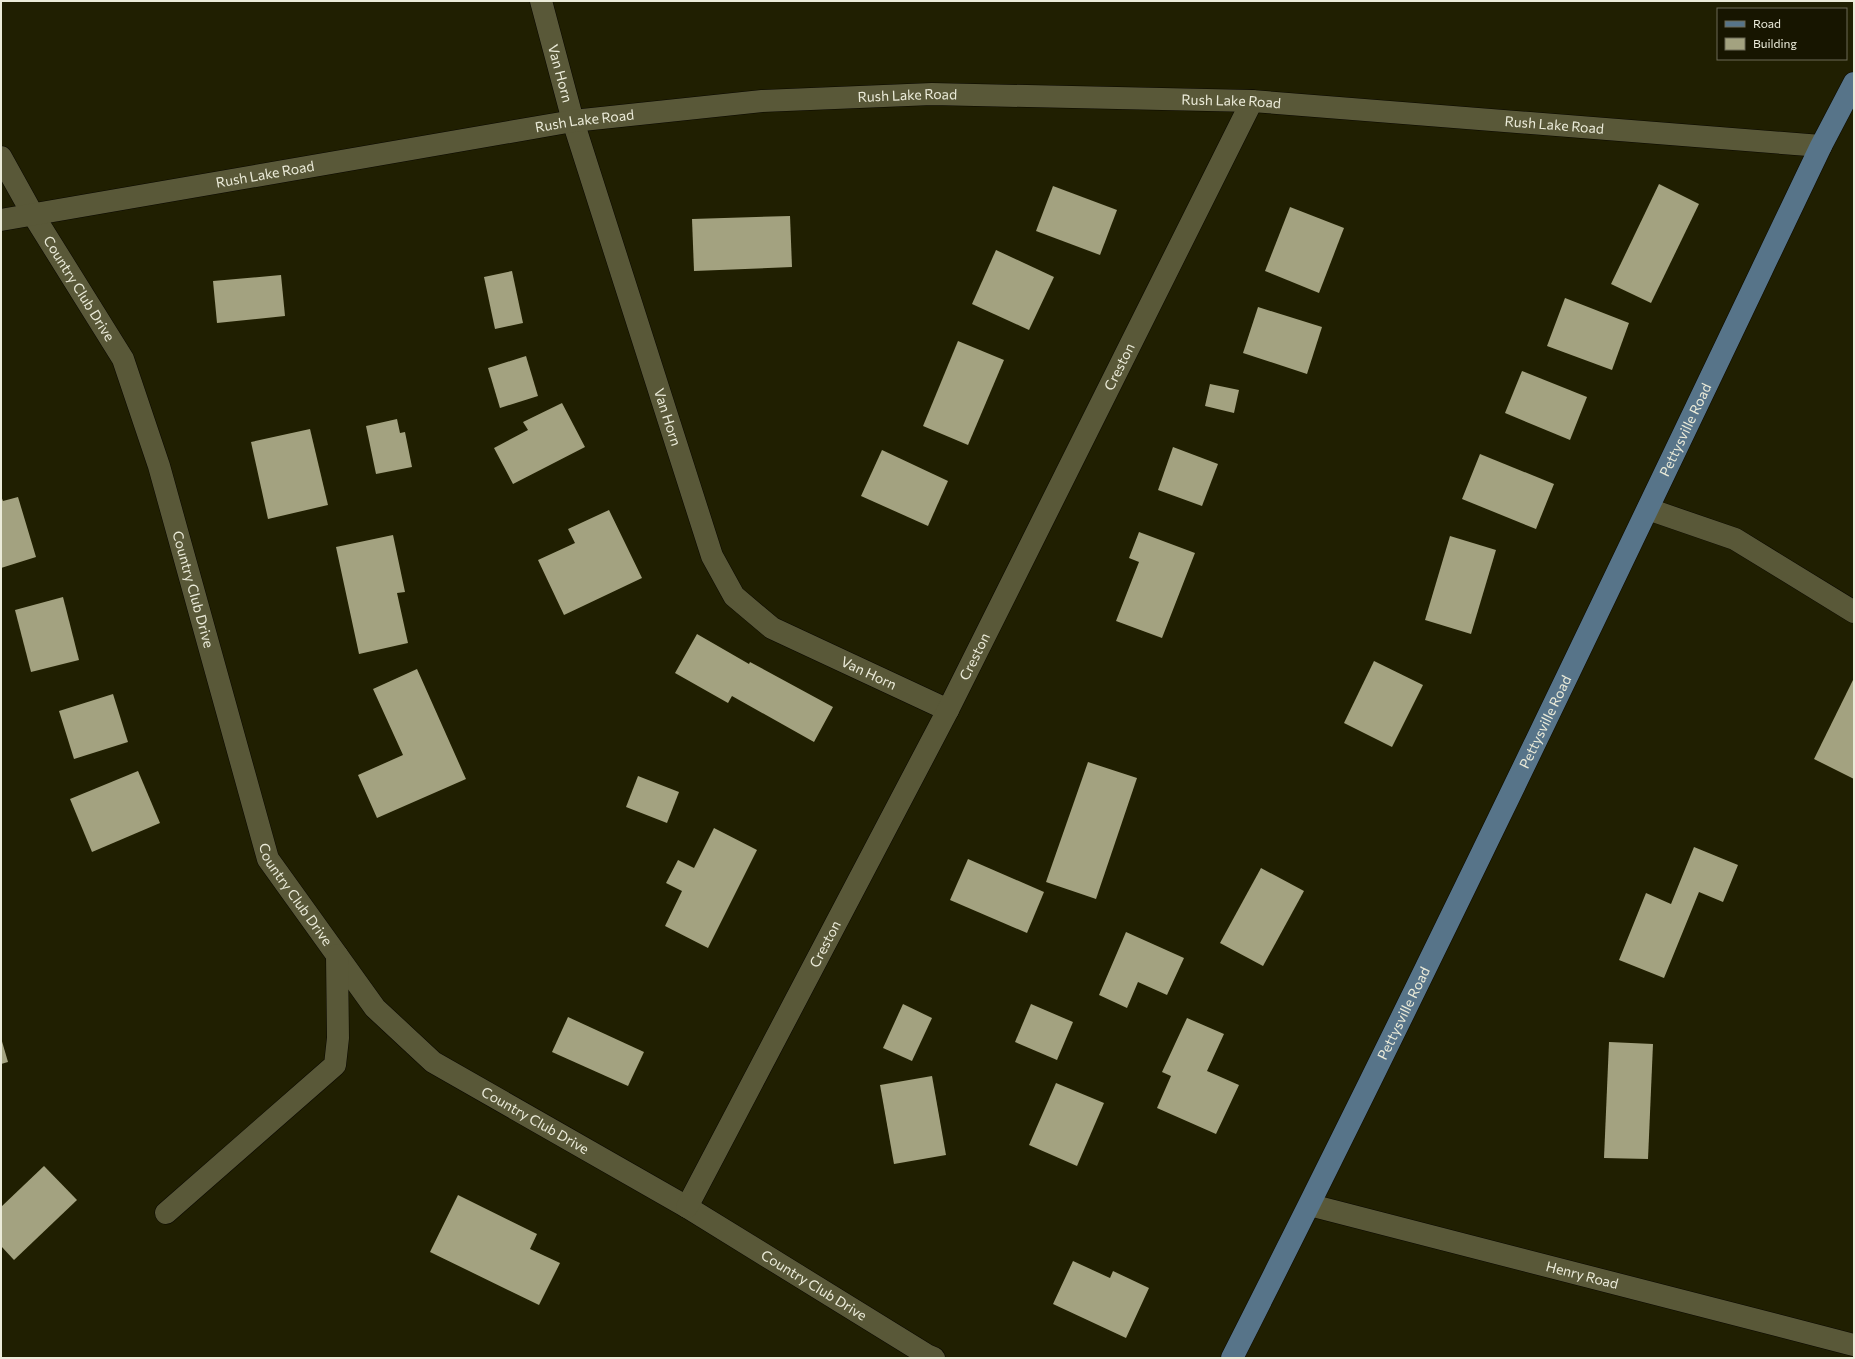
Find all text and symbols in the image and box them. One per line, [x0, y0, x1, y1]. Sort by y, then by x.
legend [1717, 8, 1847, 60]
text: Road [1753, 16, 1781, 30]
text: Building [1753, 36, 1797, 50]
street label: Van Horn [545, 42, 577, 104]
street label: Rush Lake Road [857, 85, 957, 105]
street label: Rush Lake Road [1181, 90, 1282, 111]
street label: Rush Lake Road [534, 106, 635, 135]
street label: Rush Lake Road [1504, 112, 1605, 137]
street label: Rush Lake Road [214, 157, 316, 191]
street label: Country Club Drive [40, 232, 119, 344]
street label: Creston [1100, 340, 1138, 393]
street label: Pettysville Road [1655, 380, 1715, 479]
street label: Van Horn [651, 386, 685, 448]
street label: Country Club Drive [169, 529, 218, 650]
street label: Creston [955, 630, 993, 683]
street label: Van Horn [839, 652, 900, 693]
street label: Pettysville Road [1515, 672, 1574, 771]
street label: Country Club Drive [256, 841, 336, 949]
street label: Creston [805, 917, 844, 970]
street label: Pettysville Road [1373, 964, 1433, 1062]
street label: Country Club Drive [479, 1082, 592, 1157]
street label: Country Club Drive [758, 1246, 870, 1324]
street label: Henry Road [1544, 1257, 1620, 1292]

